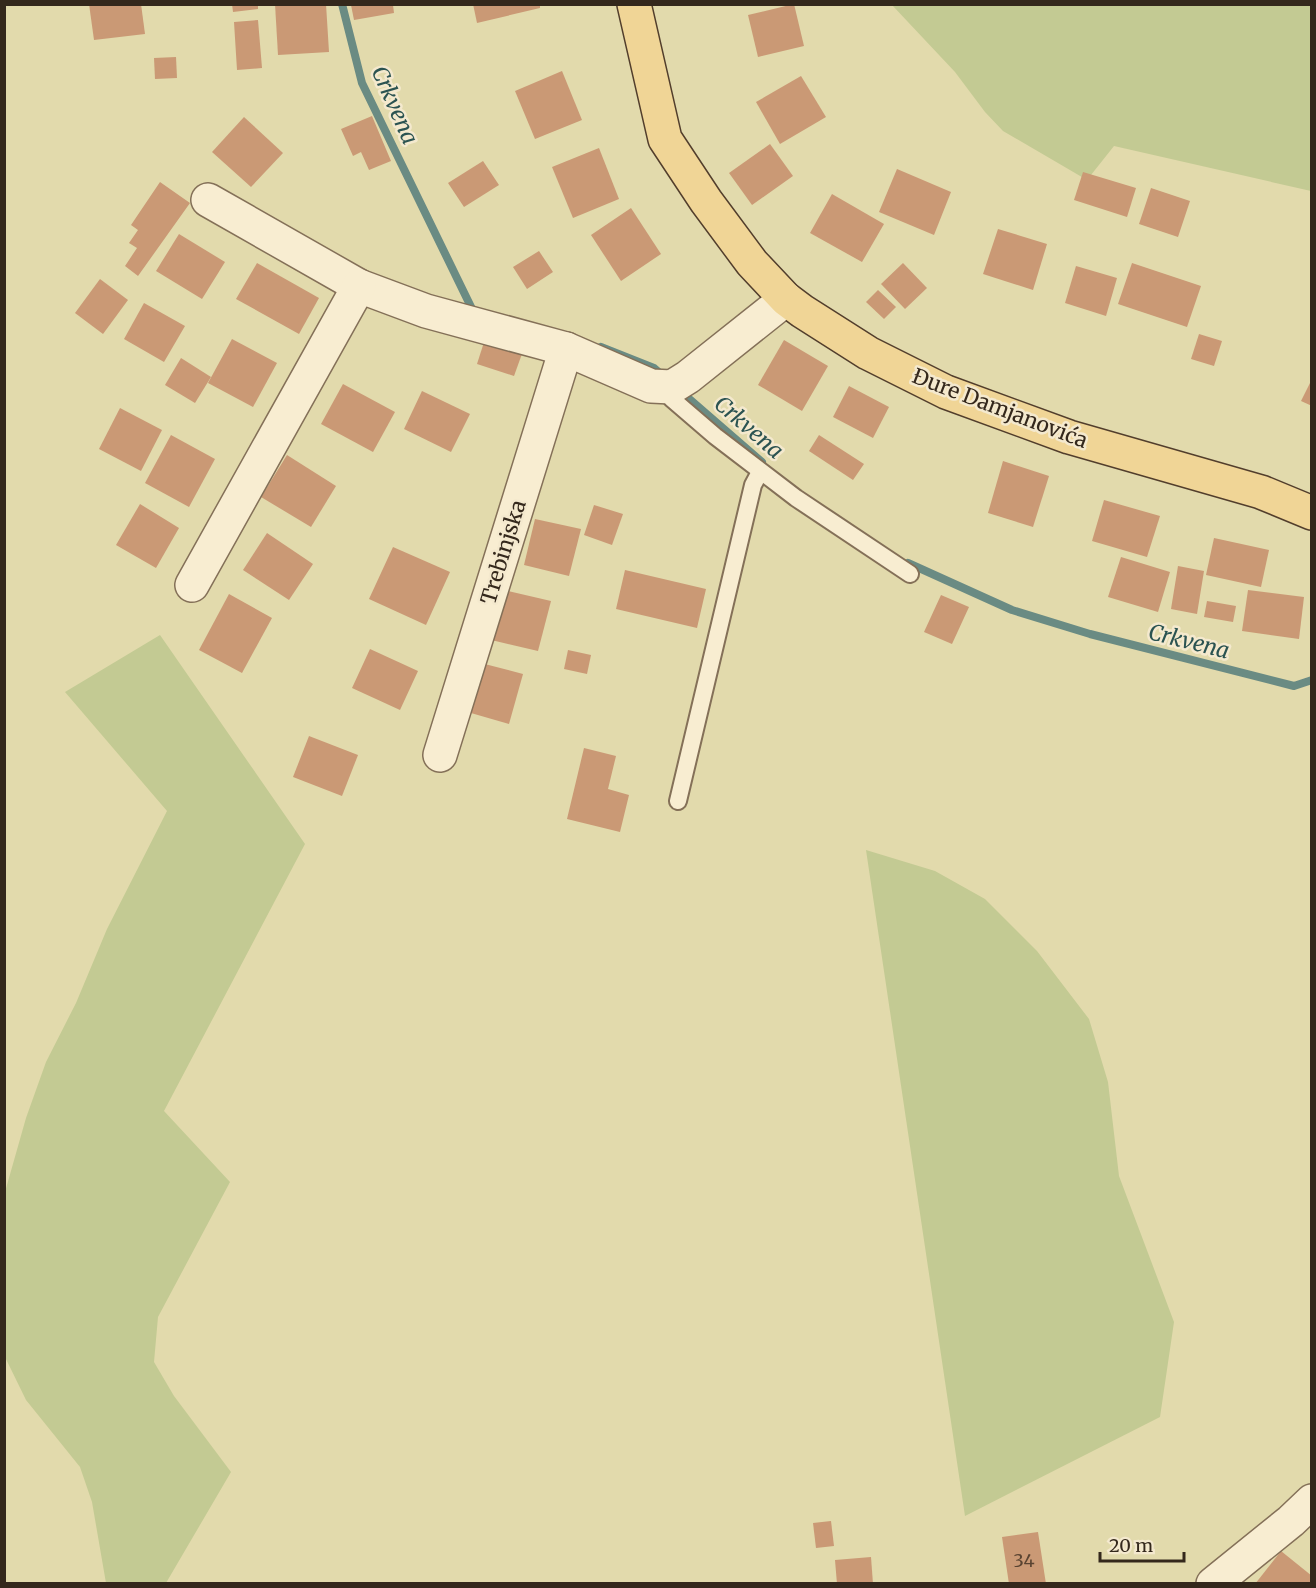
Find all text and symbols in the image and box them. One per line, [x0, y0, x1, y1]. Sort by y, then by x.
water label: Crkvena [365, 62, 425, 148]
street label: Đure Damjanovića [909, 362, 1091, 454]
water label: Crkvena [709, 389, 789, 465]
street label: Trebinjska [474, 496, 532, 608]
water label: Crkvena [1146, 617, 1232, 665]
scale bar [1100, 1525, 1184, 1563]
text: 20 m [1109, 1534, 1153, 1557]
house number: 34 [1013, 1549, 1035, 1572]

